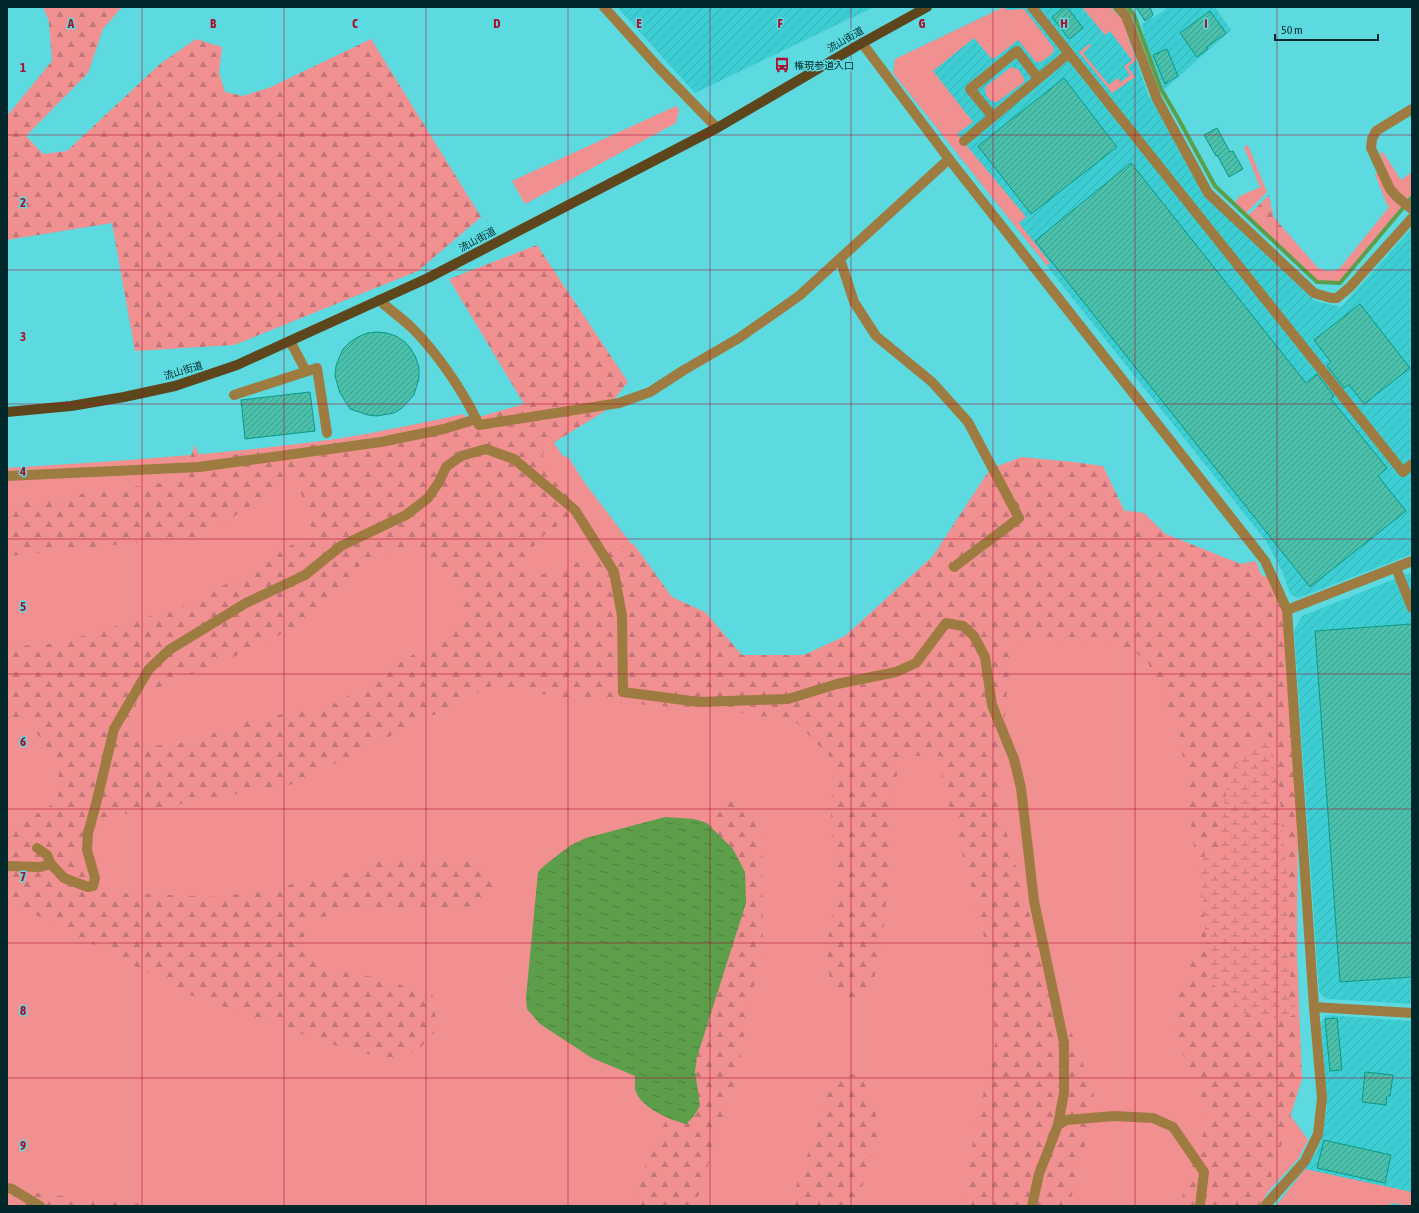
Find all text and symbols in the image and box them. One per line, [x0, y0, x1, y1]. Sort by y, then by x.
text: A [67, 16, 75, 31]
text: B [210, 16, 217, 31]
text: C [352, 16, 358, 31]
text: D [493, 16, 501, 31]
text: E [636, 16, 642, 31]
text: F [777, 16, 783, 31]
text: G [919, 16, 926, 31]
text: H [1060, 16, 1068, 31]
text: I [1204, 16, 1208, 31]
scale bar [1275, 16, 1378, 42]
text: 50 m [1281, 23, 1303, 37]
street label: 流山街道 [825, 25, 865, 54]
bus stop icon: 権現参道入口 [773, 56, 791, 74]
text: 1 [20, 60, 26, 75]
place label: 権現参道入口 [794, 60, 854, 71]
text: 2 [20, 195, 26, 210]
street label: 流山街道 [457, 225, 497, 254]
text: 3 [20, 329, 26, 344]
street label: 流山街道 [162, 359, 204, 382]
text: 4 [19, 464, 26, 479]
text: 5 [20, 599, 26, 614]
text: 6 [20, 734, 26, 749]
text: 7 [20, 869, 26, 884]
text: 8 [20, 1003, 26, 1018]
text: 9 [20, 1138, 26, 1153]

